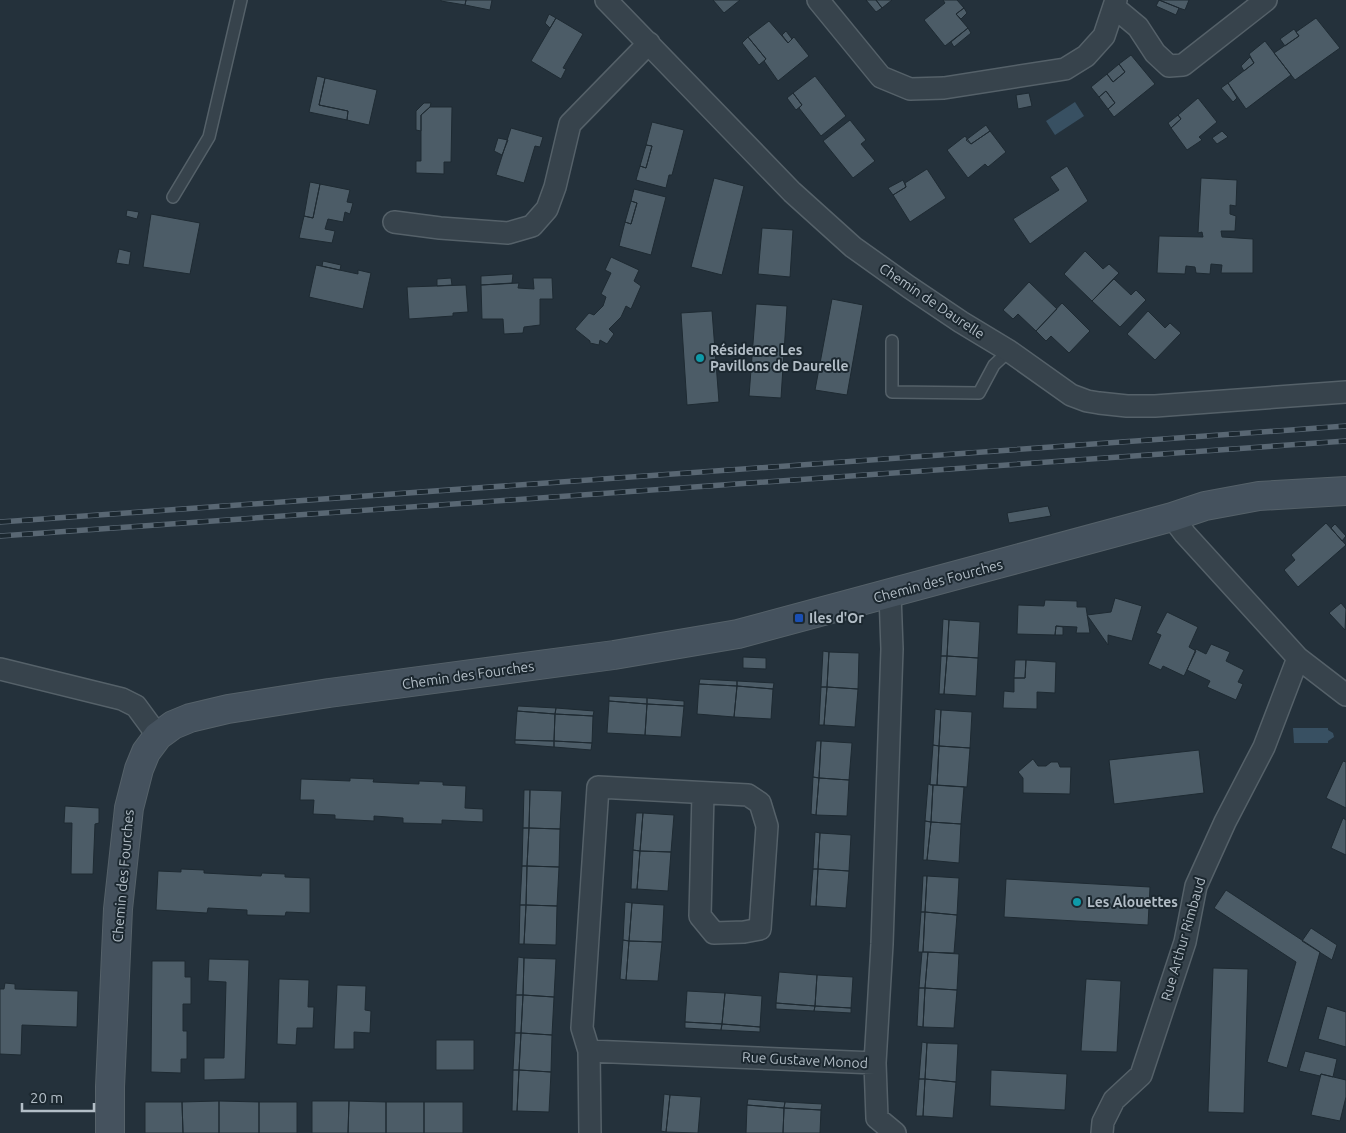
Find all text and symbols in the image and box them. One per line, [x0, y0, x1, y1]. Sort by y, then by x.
street label: Chemin de Daurelle [876, 260, 988, 342]
place label: Résidence Les Pavillons de Daurelle [710, 342, 849, 374]
marker: Résidence Les Pavillons de Daurelle [694, 352, 706, 364]
street label: Chemin des Fourches [872, 556, 1004, 606]
place label: Iles d'Or [809, 610, 864, 626]
marker: Iles d'Or [793, 612, 805, 624]
street label: Chemin des Fourches [401, 658, 535, 692]
street label: Chemin des Fourches [109, 809, 137, 943]
street label: Rue Arthur Rimbaud [1158, 875, 1208, 1003]
place label: Les Alouettes [1087, 894, 1178, 910]
marker: Les Alouettes [1071, 896, 1083, 908]
street label: Rue Gustave Monod [742, 1049, 868, 1071]
scale bar [22, 1080, 95, 1112]
text: 20 m [30, 1089, 63, 1106]

